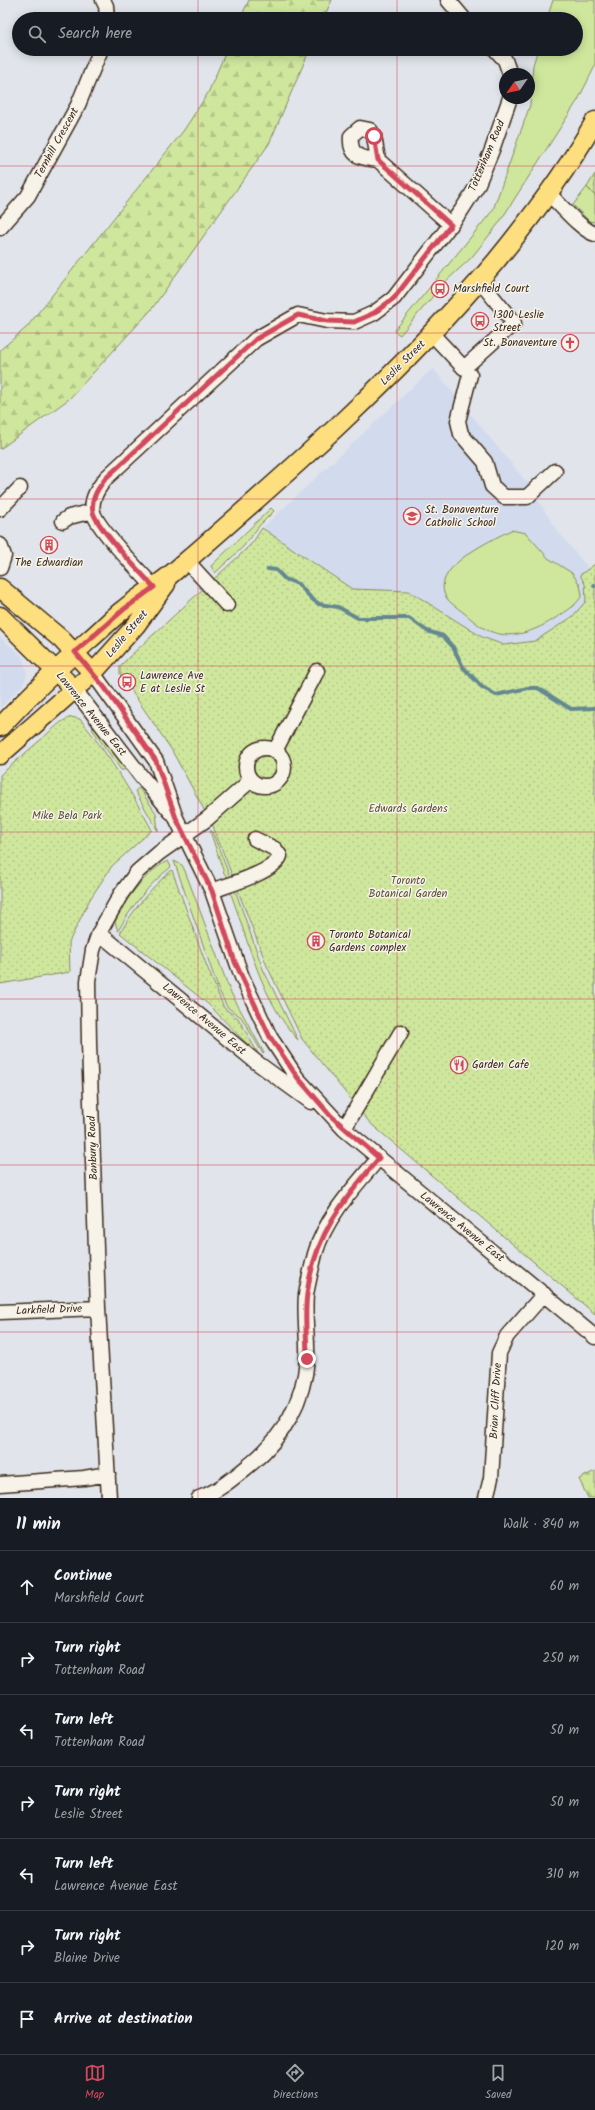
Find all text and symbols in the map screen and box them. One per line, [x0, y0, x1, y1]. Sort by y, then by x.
search box [12, 12, 583, 56]
text: Search here [58, 22, 132, 46]
icon: search [26, 23, 48, 45]
north arrow [499, 68, 535, 104]
street label: Ternhill Crescent [30, 104, 84, 182]
street label: Tottenham Road [464, 117, 510, 195]
route start [365, 127, 383, 145]
bus stop icon: Marshfield Court [430, 279, 450, 299]
place label: Marshfield Court [453, 280, 530, 298]
place label: 1300 Leslie Street [493, 306, 544, 337]
bus stop icon: 1300 Leslie Street [470, 311, 490, 331]
church icon: St. Bonaventure [560, 333, 580, 353]
place label: St. Bonaventure [483, 334, 557, 352]
street label: Leslie Street [376, 336, 430, 390]
place label: St. Bonaventure Catholic School [425, 501, 499, 532]
school or university icon: St. Bonaventure Catholic School [402, 506, 422, 526]
building icon: The Edwardian [39, 535, 59, 555]
place label: The Edwardian [15, 554, 83, 572]
street label: Leslie Street [101, 605, 153, 662]
place label: Lawrence Ave E at Leslie St [140, 667, 206, 698]
street label: Lawrence Avenue East [51, 668, 131, 761]
bus stop icon: Lawrence Ave E at Leslie St [117, 672, 137, 692]
park label: Edwards Gardens [368, 800, 448, 818]
park label: Mike Bela Park [32, 807, 103, 825]
park label: Toronto Botanical Garden [369, 872, 448, 903]
place label: Toronto Botanical Gardens complex [329, 926, 411, 957]
building icon: Toronto Botanical Gardens complex [306, 931, 326, 951]
street label: Lawrence Avenue East [158, 978, 250, 1060]
restaurant icon: Garden Cafe [449, 1055, 469, 1075]
place label: Garden Cafe [472, 1056, 529, 1074]
street label: Banbury Road [83, 1115, 103, 1180]
street label: Lawrence Avenue East [416, 1187, 509, 1267]
street label: Larkfield Drive [16, 1300, 82, 1320]
route end [298, 1350, 316, 1368]
street label: Brian Cliff Drive [485, 1362, 507, 1440]
text: 11 min [16, 1511, 61, 1538]
text: Walk · 840 m [503, 1514, 579, 1535]
text: Continue [54, 1564, 112, 1588]
icon: ahead [16, 1576, 38, 1598]
text: 60 m [550, 1576, 579, 1597]
text: Marshfield Court [54, 1588, 144, 1609]
text: Turn right [54, 1636, 121, 1660]
icon: right [16, 1648, 38, 1670]
text: 250 m [542, 1648, 579, 1669]
text: Tottenham Road [54, 1660, 144, 1681]
text: Turn left [54, 1708, 114, 1732]
icon: left [16, 1720, 38, 1742]
text: 50 m [550, 1720, 579, 1741]
text: Tottenham Road [54, 1732, 144, 1753]
text: Turn right [54, 1780, 121, 1804]
icon: right [16, 1792, 38, 1814]
text: 50 m [550, 1792, 579, 1813]
text: Leslie Street [54, 1804, 123, 1825]
text: Turn left [54, 1852, 114, 1876]
icon: left [16, 1864, 38, 1886]
text: 310 m [545, 1864, 579, 1885]
text: Lawrence Avenue East [54, 1876, 178, 1897]
text: Turn right [54, 1924, 121, 1948]
icon: right [16, 1936, 38, 1958]
text: 120 m [545, 1936, 579, 1957]
text: Blaine Drive [54, 1948, 120, 1969]
text: Arrive at destination [54, 2007, 193, 2031]
icon: arrive [16, 2008, 38, 2030]
tab: Map [84, 2062, 106, 2104]
tab: Directions [273, 2062, 318, 2104]
tab: Saved [485, 2062, 511, 2104]

